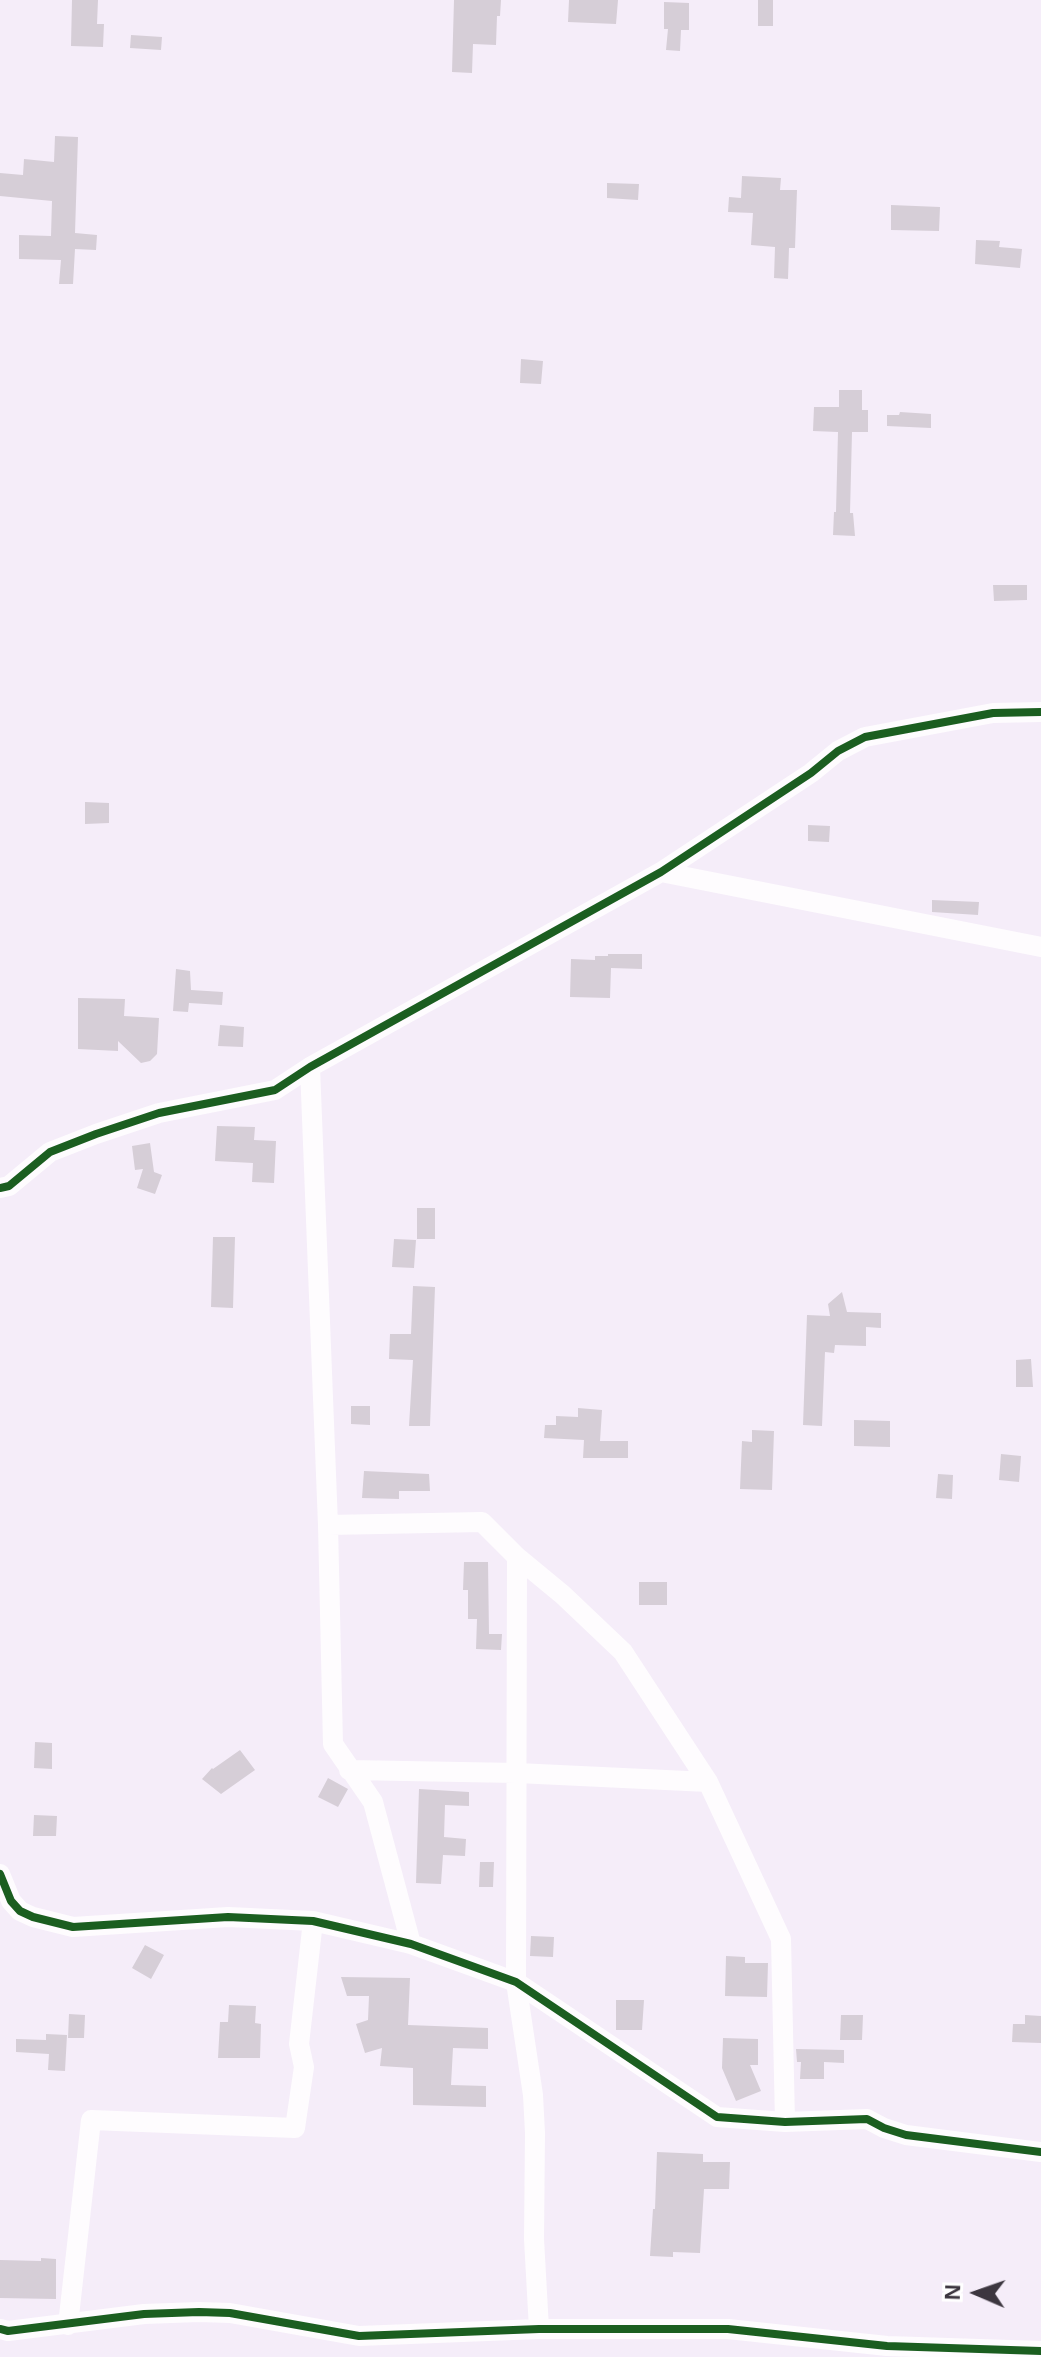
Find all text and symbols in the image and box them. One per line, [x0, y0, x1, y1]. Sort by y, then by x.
north arrow [937, 2253, 1017, 2333]
text: N [940, 2284, 965, 2301]

